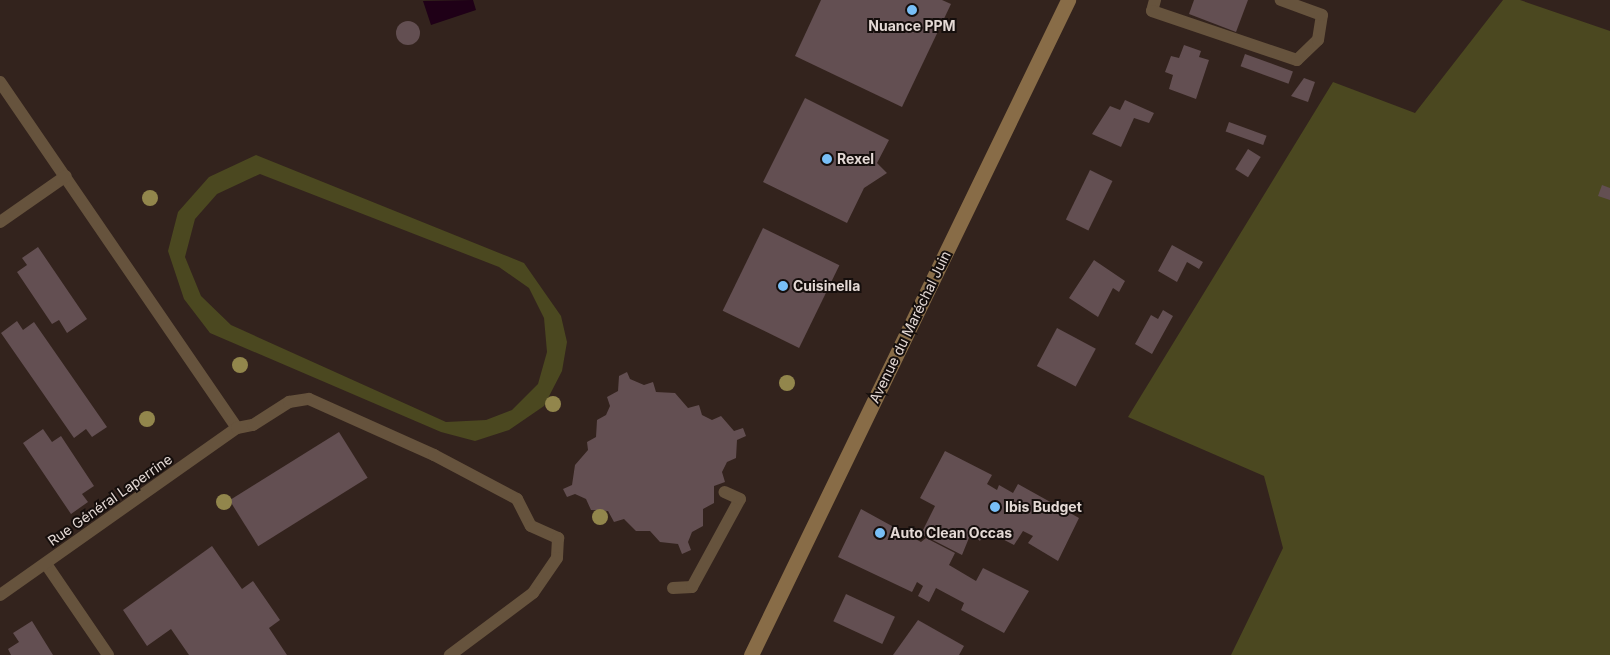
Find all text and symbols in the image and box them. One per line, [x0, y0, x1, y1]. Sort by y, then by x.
marker: Nuance PPM [906, 4, 918, 16]
place label: Nuance PPM [868, 18, 956, 34]
place label: Rexel [837, 151, 874, 167]
marker: Rexel [821, 153, 833, 165]
street label: Avenue du Maréchal Juin [866, 248, 954, 406]
place label: Cuisinella [793, 278, 860, 294]
marker: Cuisinella [777, 280, 789, 292]
street label: Rue Général Laperrine [44, 451, 176, 549]
place label: Ibis Budget [1005, 499, 1082, 515]
marker: Ibis Budget [989, 501, 1001, 513]
place label: Auto Clean Occas [890, 525, 1012, 541]
marker: Auto Clean Occas [874, 527, 886, 539]

